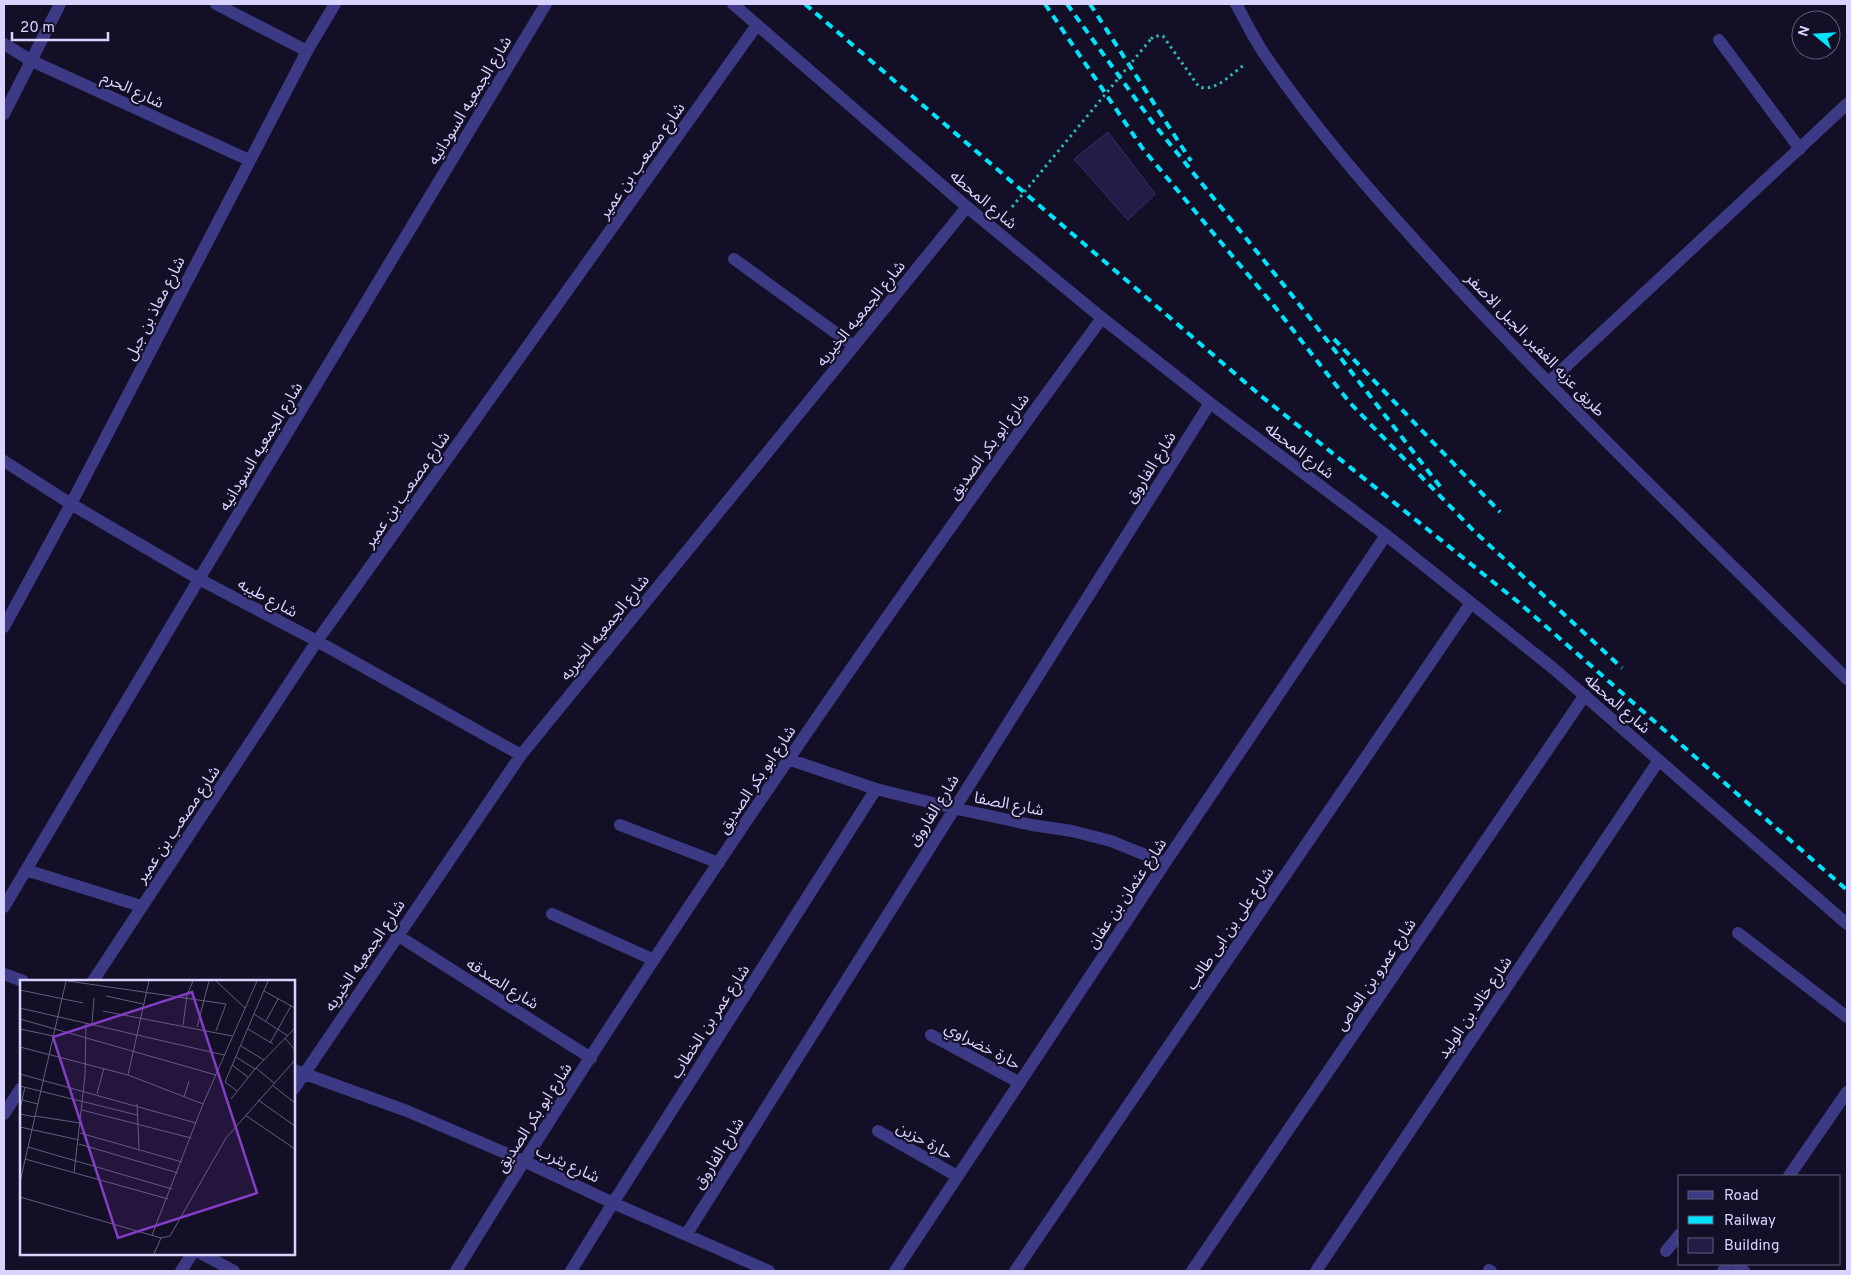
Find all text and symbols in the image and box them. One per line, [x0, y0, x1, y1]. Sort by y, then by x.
scale bar [12, 10, 109, 42]
north arrow [1791, 10, 1841, 60]
text: 20 m [20, 19, 55, 38]
text: N [1795, 24, 1815, 39]
street label: شارع الجمعيه السودانيه [424, 33, 518, 170]
street label: شارع الحرم [97, 68, 167, 115]
street label: شارع مصعب بن عمير [594, 99, 691, 225]
street label: شارع المحطه [944, 167, 1020, 235]
street label: شارع معاذ بن جبل [121, 254, 191, 365]
street label: شارع الجمعيه الخيريه [813, 257, 911, 372]
street label: طريق عزبه الغفير, الجبل الاصفر [1460, 268, 1609, 422]
street label: شارع الجمعيه السودانيه [215, 379, 309, 516]
street label: شارع ابو بكر الصديق [944, 390, 1036, 505]
street label: شارع المحطه [1260, 419, 1337, 485]
street label: شارع مصعب بن عمير [359, 428, 456, 554]
street label: شارع الفاروق [1122, 428, 1182, 508]
street label: شارع الجمعيه الخيريه [557, 571, 655, 686]
street label: شارع طيبه [233, 575, 300, 624]
street label: شارع المحطه [1579, 670, 1654, 740]
street label: شارع ابو بكر الصديق [714, 722, 802, 839]
street label: شارع مصعب بن عمير [131, 763, 226, 889]
street label: شارع الفاروق [905, 771, 965, 851]
street label: شارع الصفا [972, 788, 1045, 823]
street label: شارع عثمان بن عفان [1083, 835, 1173, 954]
street label: شارع على بن ابى طالب [1182, 864, 1280, 995]
street label: شارع الجمعيه الخيريه [321, 896, 411, 1016]
street label: شارع عمرو بن العاص [1332, 915, 1422, 1036]
street label: شارع خالد بن الوليد [1434, 953, 1518, 1064]
street label: شارع الصدقه [462, 955, 542, 1016]
street label: شارع عمر بن الخطاب [666, 961, 756, 1083]
inset map [20, 980, 295, 1255]
street label: حارة خضراوي [940, 1018, 1023, 1076]
street label: شارع ابو بكر الصديق [492, 1060, 578, 1177]
street label: شارع الفاروق [690, 1114, 750, 1194]
street label: حارة حزين [892, 1118, 956, 1165]
street label: شارع يثرب [532, 1141, 602, 1189]
legend [1678, 1175, 1841, 1265]
text: Road [1724, 1187, 1759, 1206]
text: Railway [1724, 1212, 1776, 1231]
text: Building [1724, 1237, 1779, 1256]

